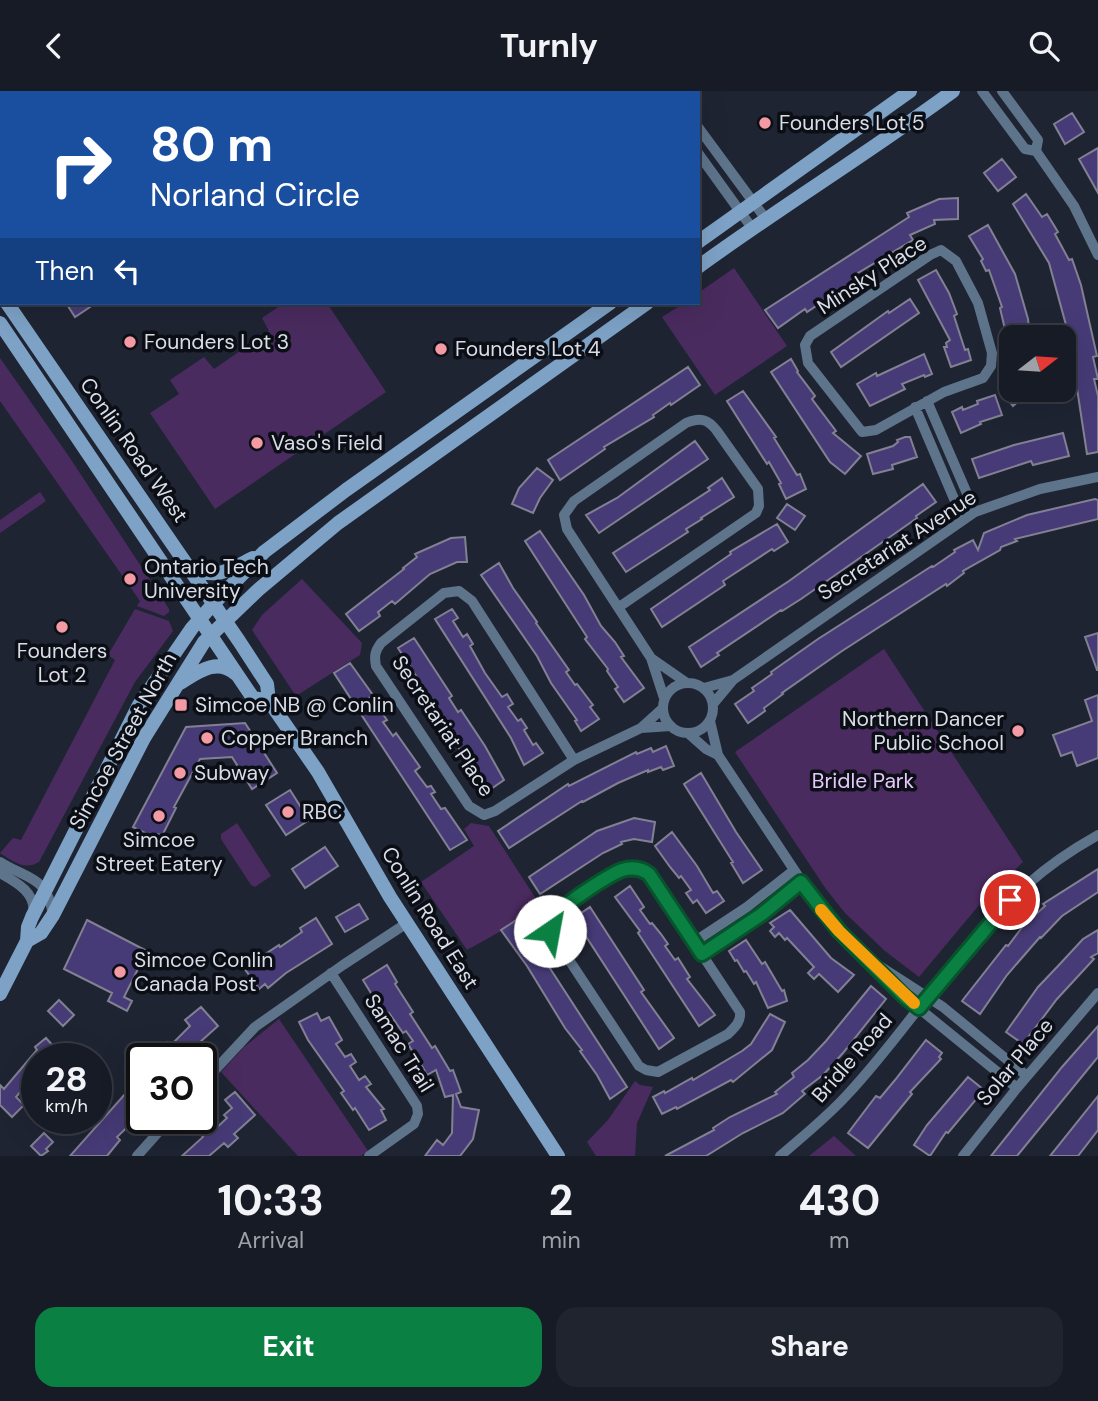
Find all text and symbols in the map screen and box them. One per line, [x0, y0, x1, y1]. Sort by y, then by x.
text: Turnly [500, 25, 598, 67]
icon: back [35, 27, 73, 65]
icon: search [1025, 27, 1063, 65]
place label: Founders Lot 5 [779, 109, 925, 137]
text: 80 m [150, 112, 273, 176]
marker: Founders Lot 5 [757, 115, 773, 131]
icon: right [35, 119, 126, 210]
text: Norland Circle [150, 174, 360, 216]
street label: Minsky Place [812, 229, 932, 321]
icon: left [108, 252, 146, 290]
text: Then [35, 254, 94, 288]
north arrow [999, 325, 1076, 403]
map controls [999, 325, 1076, 402]
place label: Founders Lot 3 [144, 328, 289, 356]
marker: Founders Lot 3 [122, 334, 138, 350]
place label: Founders Lot 4 [455, 335, 601, 363]
marker: Founders Lot 4 [433, 341, 449, 357]
street label: Conlin Road West [74, 372, 194, 528]
place label: Vaso's Field [271, 429, 383, 457]
marker: Vaso's Field [249, 435, 265, 451]
street label: Secretariat Avenue [812, 483, 982, 607]
place label: Ontario Tech University [144, 553, 269, 605]
marker: Ontario Tech University [122, 571, 138, 587]
marker: Founders Lot 2 [54, 619, 70, 635]
place label: Founders Lot 2 [17, 637, 107, 689]
street label: Simcoe Street North [63, 648, 183, 834]
street label: Secretariat Place [385, 650, 501, 802]
place label: Simcoe NB @ Conlin [195, 691, 394, 719]
marker: Simcoe NB @ Conlin [173, 697, 189, 713]
place label: Northern Dancer Public School [842, 705, 1004, 757]
marker: Northern Dancer Public School [1010, 723, 1026, 739]
place label: Copper Branch [221, 724, 368, 752]
marker: Copper Branch [199, 730, 215, 746]
place label: Subway [194, 759, 270, 787]
marker: Subway [172, 765, 188, 781]
park label: Bridle Park [812, 767, 915, 795]
place label: RBC [302, 798, 342, 826]
marker: RBC [280, 804, 296, 820]
marker: Simcoe Street Eatery [151, 808, 167, 824]
place label: Simcoe Street Eatery [95, 826, 223, 878]
street label: Conlin Road East [375, 841, 485, 995]
pin [980, 870, 1040, 930]
icon: arrive [991, 881, 1029, 919]
position arrow [513, 894, 587, 968]
place label: Simcoe Conlin Canada Post [134, 946, 273, 998]
marker: Simcoe Conlin Canada Post [112, 964, 128, 980]
street label: Samac Trail [358, 989, 440, 1097]
street label: Bridle Road [805, 1007, 899, 1109]
street label: Solar Place [970, 1012, 1060, 1112]
speed limit sign: 30 [126, 1043, 217, 1134]
text: 28 [45, 1056, 88, 1102]
text: km/h [45, 1094, 88, 1118]
text: 10:33 [218, 1173, 324, 1228]
text: 2 [549, 1173, 573, 1228]
text: 430 [798, 1173, 880, 1228]
text: Arrival [237, 1225, 304, 1255]
text: min [541, 1225, 581, 1255]
text: m [829, 1225, 850, 1255]
button: Exit [35, 1307, 542, 1387]
button: Share [556, 1307, 1063, 1387]

